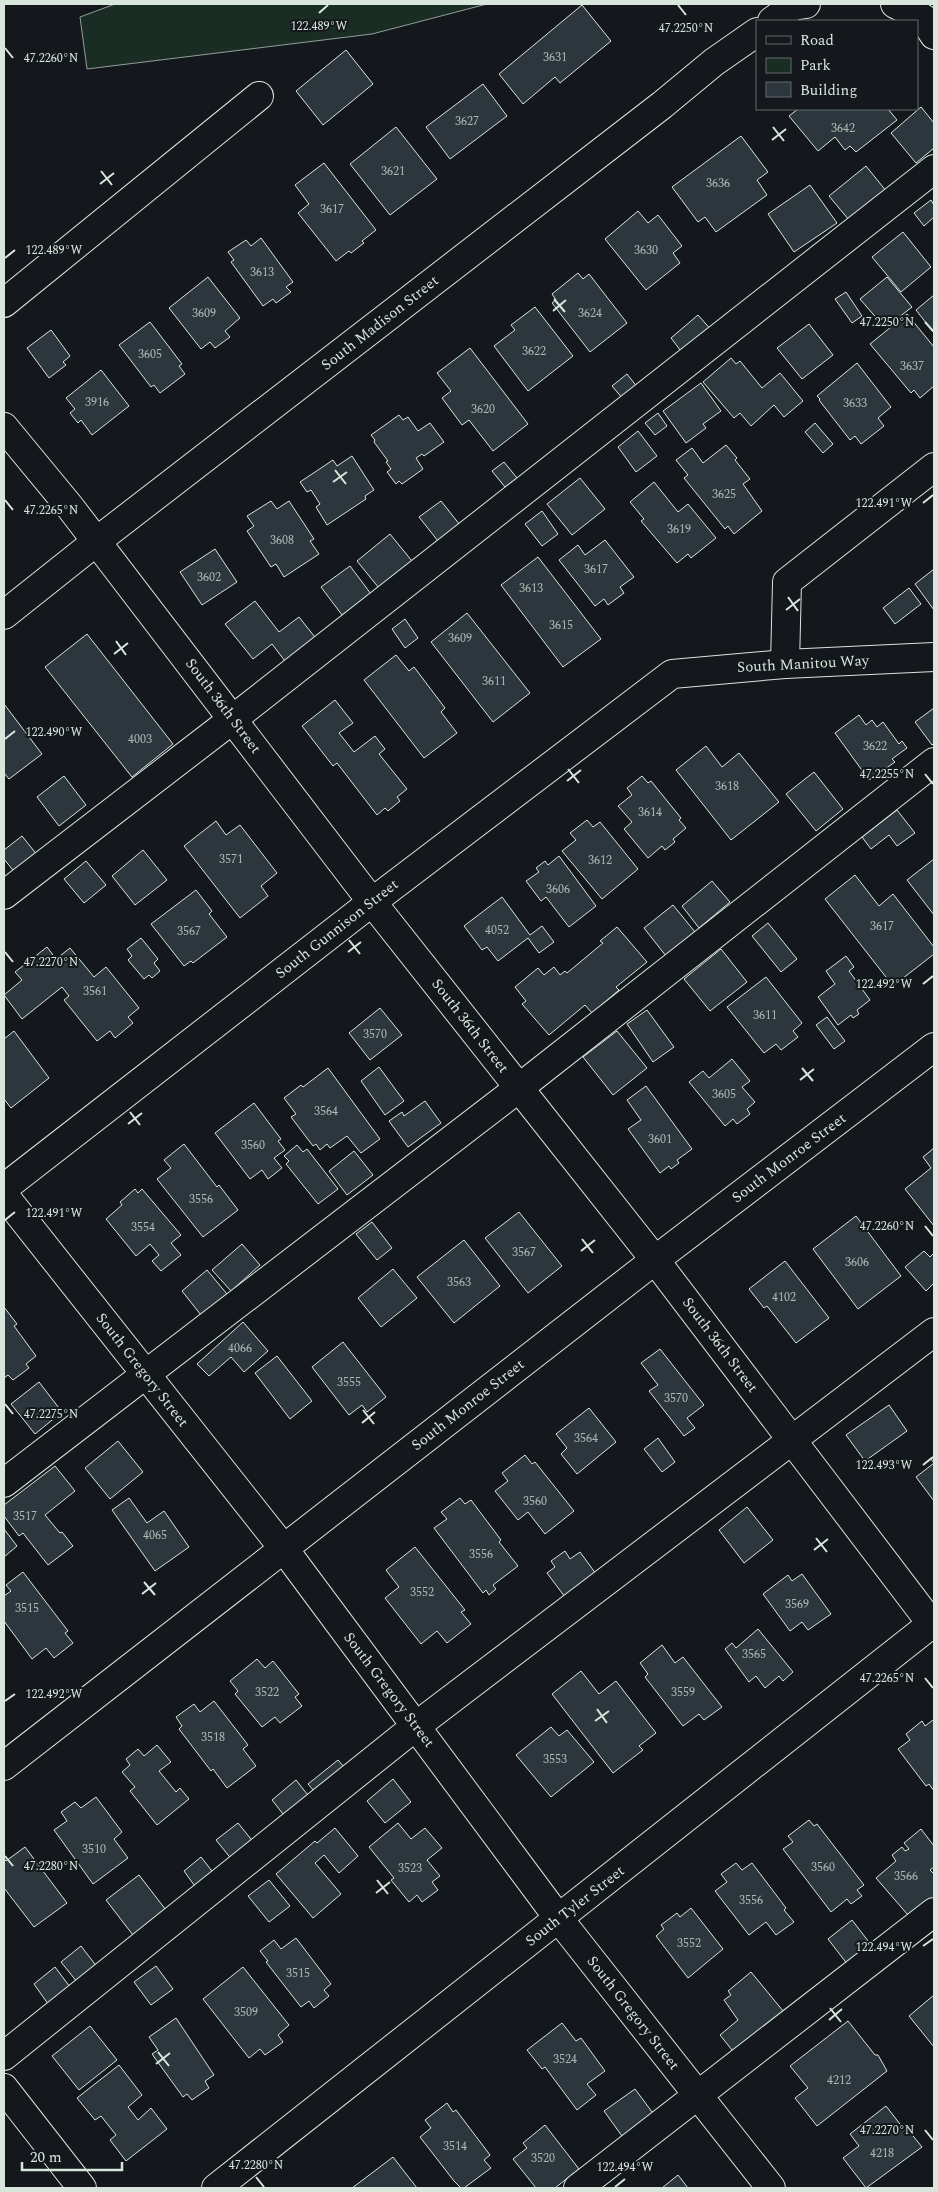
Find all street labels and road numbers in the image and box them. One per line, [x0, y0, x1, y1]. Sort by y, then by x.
street label: South Madison Street [316, 270, 444, 376]
street label: South Manitou Way [736, 649, 870, 679]
street label: South 36th Street [179, 653, 267, 759]
street label: South Gunnison Street [270, 873, 404, 985]
street label: South 36th Street [426, 974, 514, 1078]
street label: South Monroe Street [727, 1107, 851, 1209]
street label: South 36th Street [676, 1292, 764, 1398]
street label: South Gregory Street [90, 1308, 194, 1432]
street label: South Monroe Street [406, 1353, 530, 1457]
street label: South Gregory Street [338, 1627, 440, 1753]
street label: South Tyler Street [520, 1860, 630, 1952]
street label: South Gregory Street [581, 1951, 685, 2075]

